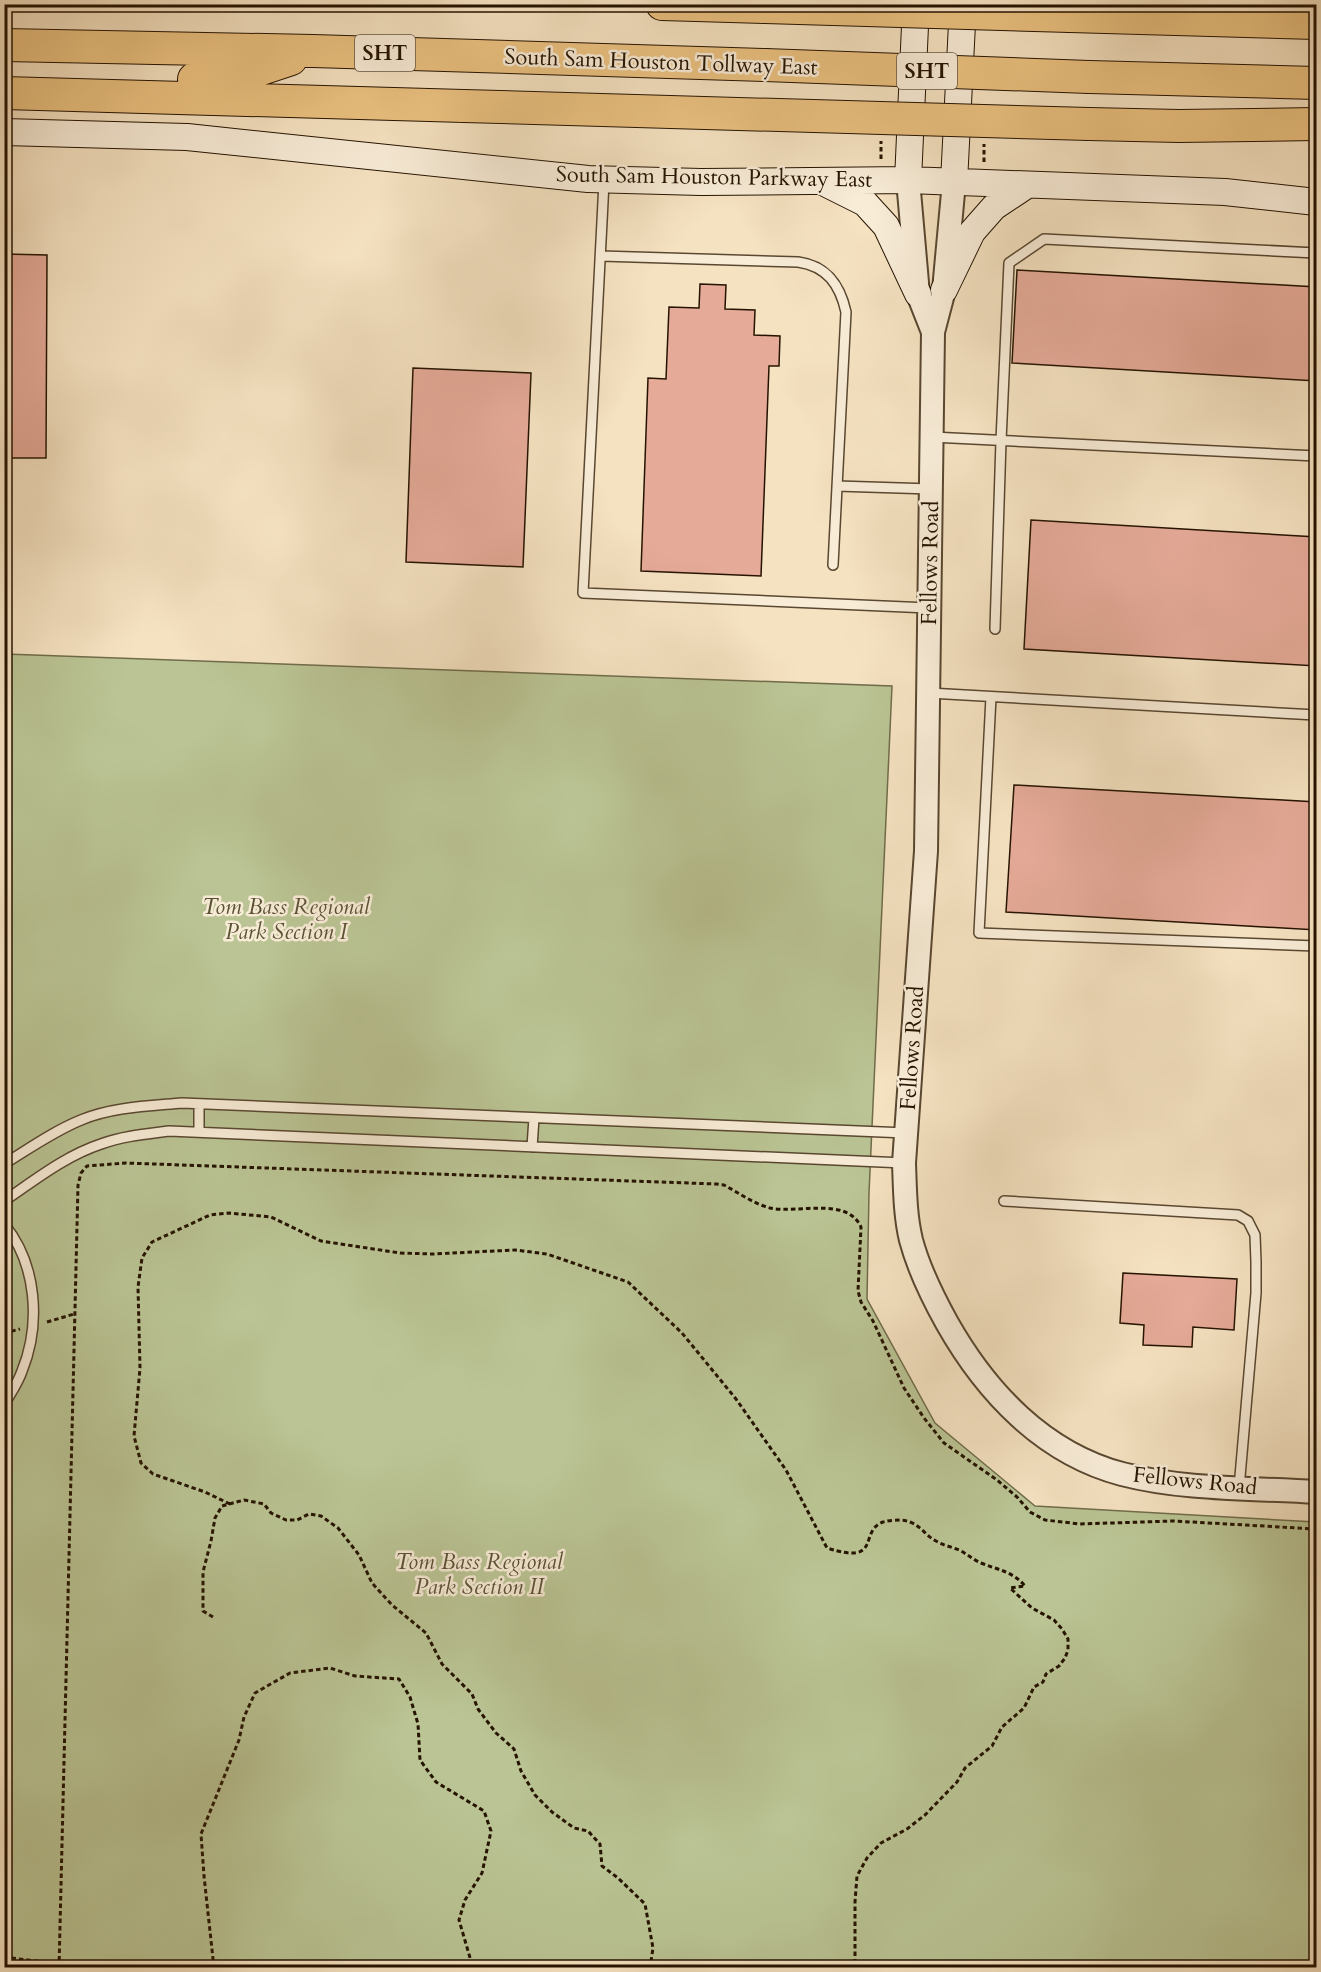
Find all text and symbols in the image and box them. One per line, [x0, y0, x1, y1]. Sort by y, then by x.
road number: SHT [355, 35, 415, 71]
street label: South Sam Houston Tollway East [504, 42, 818, 82]
road number: SHT [897, 53, 957, 89]
street label: South Sam Houston Parkway East [556, 159, 872, 195]
street label: Fellows Road [914, 500, 946, 626]
park label: Tom Bass Regional Park Section I [202, 892, 371, 947]
street label: Fellows Road [893, 984, 931, 1111]
street label: Fellows Road [1131, 1460, 1259, 1502]
park label: Tom Bass Regional Park Section II [395, 1547, 564, 1602]

